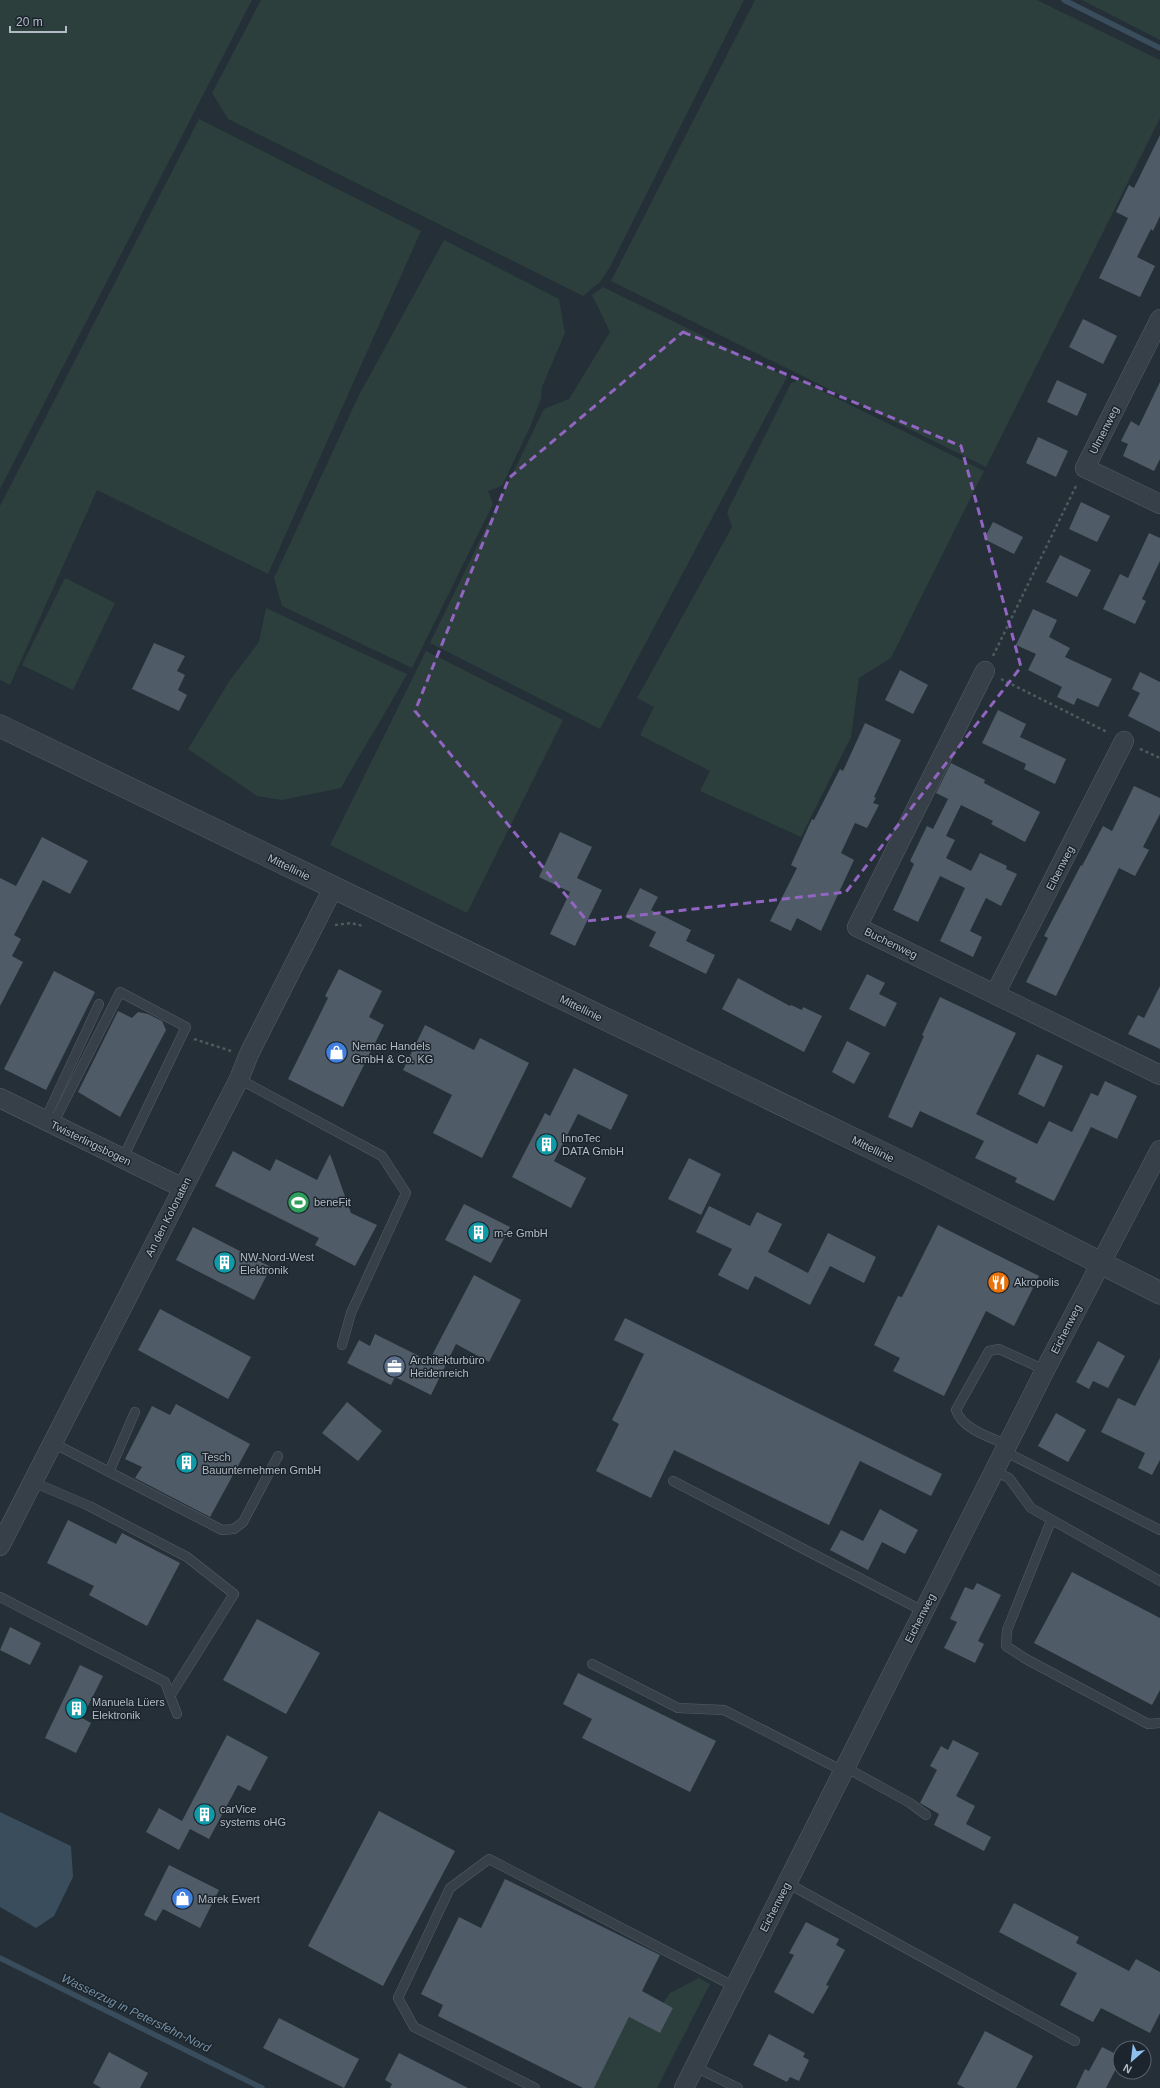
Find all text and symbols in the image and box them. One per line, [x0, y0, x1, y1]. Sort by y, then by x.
scale bar [10, 8, 66, 34]
text: 20 m [16, 15, 43, 29]
street label: Ulmenweg [1087, 404, 1121, 456]
street label: Eibenweg [1044, 844, 1076, 892]
street label: Mittellinie [266, 852, 312, 882]
street label: Buchenweg [863, 925, 919, 961]
street label: Mittellinie [558, 993, 604, 1023]
shop icon: Nemac Handels GmbH & Co. KG [323, 1039, 349, 1065]
place label: Nemac Handels GmbH & Co. KG [352, 1040, 433, 1065]
street label: Twisterlingsbogen [49, 1118, 133, 1168]
building icon: InnoTec DATA GmbH [533, 1131, 559, 1157]
place label: InnoTec DATA GmbH [562, 1132, 624, 1157]
street label: Mittellinie [850, 1134, 896, 1164]
street label: An den Kolonaten [143, 1175, 193, 1259]
sports icon: beneFit [285, 1189, 311, 1215]
place label: beneFit [314, 1196, 351, 1208]
building icon: m-e GmbH [465, 1220, 491, 1246]
place label: m-e GmbH [494, 1227, 548, 1239]
building icon: NW-Nord-West Elektronik [211, 1250, 237, 1276]
place label: NW-Nord-West Elektronik [240, 1251, 314, 1276]
restaurant icon: Akropolis [985, 1269, 1011, 1295]
place label: Akropolis [1014, 1276, 1060, 1288]
street label: Eichenweg [1048, 1302, 1084, 1356]
office icon: Architekturbüro Heidenreich [382, 1353, 408, 1379]
place label: Architekturbüro Heidenreich [410, 1354, 485, 1379]
building icon: Tesch Bauunternehmen GmbH [174, 1450, 200, 1476]
place label: Tesch Bauunternehmen GmbH [202, 1451, 321, 1476]
street label: Eichenweg [902, 1591, 938, 1645]
building icon: Manuela Lüers Elektronik [64, 1695, 90, 1721]
place label: Manuela Lüers Elektronik [92, 1696, 165, 1721]
building icon: carVice systems oHG [191, 1802, 217, 1828]
place label: carVice systems oHG [220, 1803, 286, 1828]
street label: Eichenweg [757, 1880, 793, 1934]
shop icon: Marek Ewert [170, 1886, 196, 1912]
place label: Marek Ewert [198, 1893, 260, 1905]
water label: Wasserzug in Petersfehn-Nord [59, 1971, 213, 2055]
north arrow [1112, 2040, 1152, 2080]
text: N [1121, 2062, 1134, 2076]

